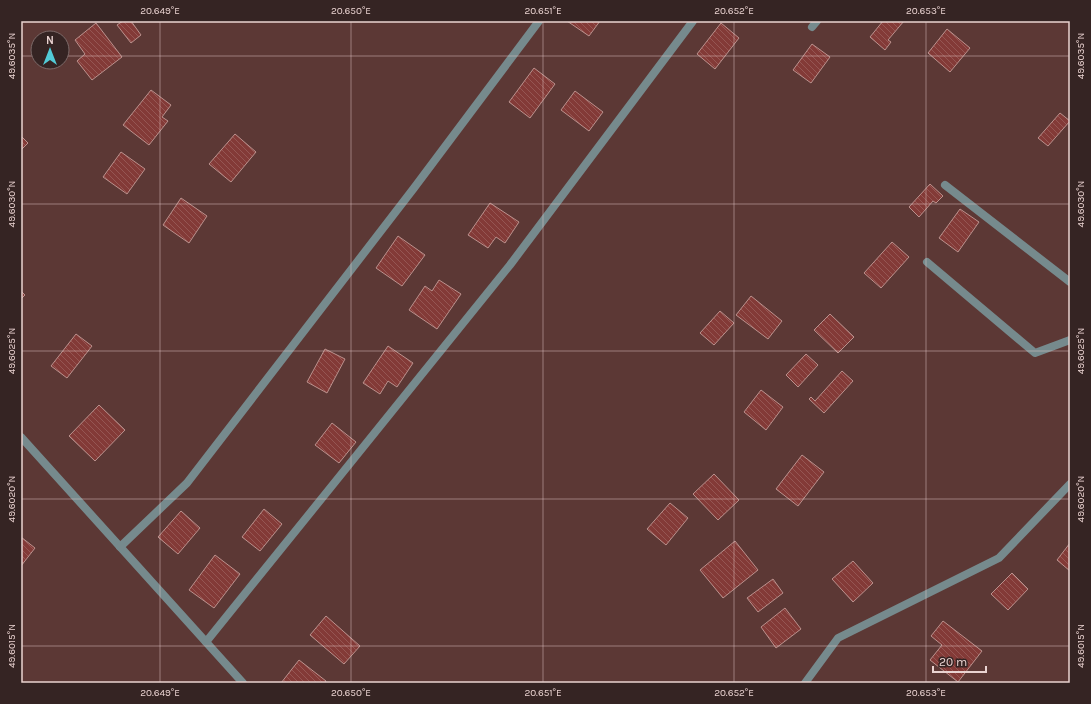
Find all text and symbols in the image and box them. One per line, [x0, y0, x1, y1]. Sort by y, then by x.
text: 20.649°E [140, 5, 180, 17]
text: 20.650°E [331, 5, 371, 17]
text: 20.651°E [524, 5, 562, 17]
text: 20.652°E [714, 5, 754, 17]
text: 20.653°E [906, 5, 946, 17]
north arrow [30, 30, 70, 70]
text: 49.6035°N [6, 33, 18, 79]
text: 49.6035°N [1075, 33, 1087, 79]
text: N [46, 34, 54, 47]
text: 49.6030°N [6, 181, 18, 227]
text: 49.6030°N [1075, 181, 1087, 227]
text: 49.6025°N [6, 328, 18, 374]
text: 49.6025°N [1075, 328, 1087, 374]
text: 49.6020°N [6, 476, 18, 522]
text: 49.6020°N [1075, 476, 1087, 522]
text: 49.6015°N [6, 624, 18, 668]
text: 49.6015°N [1075, 624, 1087, 668]
scale bar [933, 648, 986, 674]
text: 20 m [939, 655, 967, 669]
text: 20.649°E [140, 687, 180, 699]
text: 20.650°E [331, 687, 371, 699]
text: 20.651°E [524, 687, 562, 699]
text: 20.652°E [714, 687, 754, 699]
text: 20.653°E [906, 687, 946, 699]

